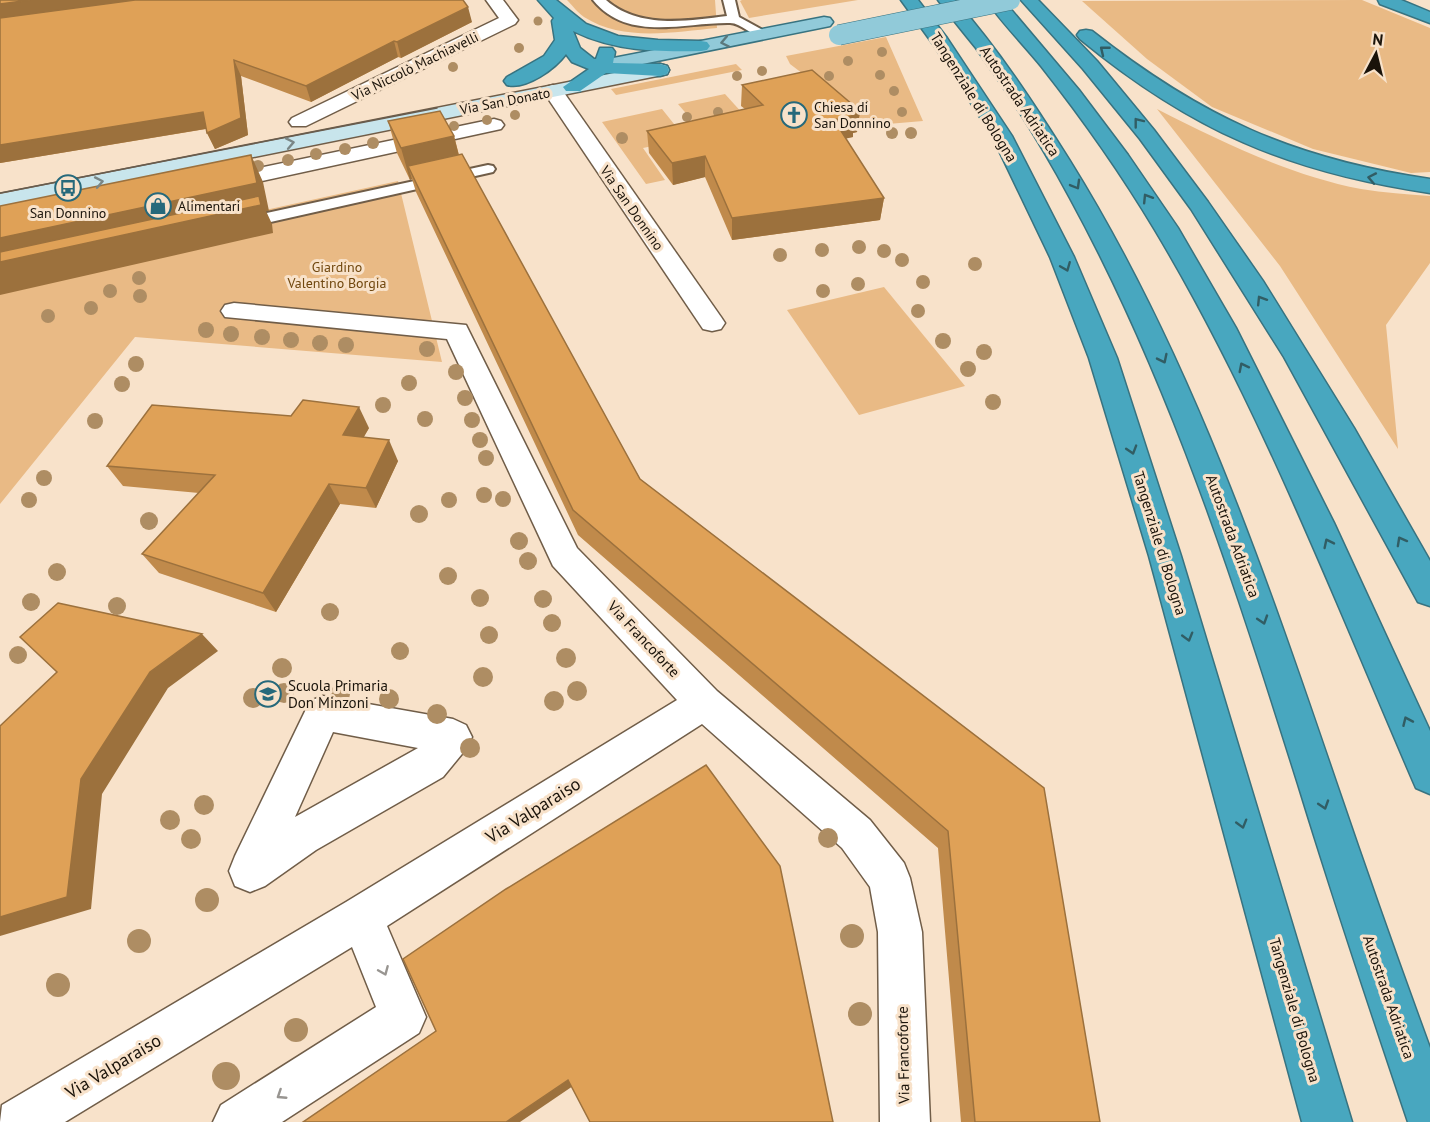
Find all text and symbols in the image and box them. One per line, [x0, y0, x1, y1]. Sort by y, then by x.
north arrow [1346, 24, 1406, 84]
street label: Via Niccolò Machiavelli [348, 28, 481, 105]
street label: Tangenziale di Bologna [926, 29, 1022, 165]
text: N [1371, 29, 1384, 50]
one-way arrow [720, 35, 730, 48]
street label: Autostrada Adriatica [976, 42, 1064, 160]
one-way arrow [1100, 46, 1111, 57]
street label: Via San Donato [457, 83, 552, 119]
place label: Chiesa di San Donnino [814, 98, 891, 132]
church icon: Chiesa di San Donnino [779, 100, 809, 130]
one-way arrow [1134, 118, 1145, 129]
one-way arrow [284, 137, 294, 150]
street label: Via San Donnino [596, 161, 668, 254]
one-way arrow [1367, 172, 1377, 185]
bus stop icon: San Donnino [53, 173, 83, 203]
one-way arrow [93, 176, 103, 189]
one-way arrow [1069, 179, 1080, 189]
shop icon: Alimentari [143, 191, 173, 221]
one-way arrow [1142, 194, 1154, 204]
place label: Alimentari [178, 197, 240, 215]
place label: San Donnino [30, 204, 106, 222]
park label: Giardino Valentino Borgia [286, 258, 387, 292]
one-way arrow [1059, 260, 1071, 271]
one-way arrow [1257, 296, 1268, 307]
one-way arrow [1156, 353, 1168, 364]
one-way arrow [1239, 363, 1250, 374]
one-way arrow [1125, 444, 1137, 455]
street label: Tangenziale di Bologna [1129, 469, 1191, 617]
street label: Autostrada Adriatica [1202, 472, 1264, 600]
one-way arrow [1397, 536, 1409, 547]
one-way arrow [1323, 538, 1335, 549]
street label: Via Francoforte [603, 596, 684, 681]
one-way arrow [1256, 614, 1269, 625]
one-way arrow [1181, 631, 1193, 642]
place label: Scuola Primaria Don Minzoni [288, 676, 388, 712]
school or university icon: Scuola Primaria Don Minzoni [253, 679, 283, 709]
one-way arrow [1402, 717, 1414, 728]
street label: Via Valparaiso [480, 772, 585, 849]
one-way arrow [1317, 799, 1329, 810]
one-way arrow [1235, 818, 1247, 829]
street label: Autostrada Adriatica [1359, 933, 1419, 1061]
street label: Tangenziale di Bologna [1265, 936, 1325, 1084]
one-way arrow [377, 964, 389, 975]
street label: Via Francoforte [893, 1006, 913, 1105]
street label: Via Valparaiso [60, 1028, 165, 1104]
one-way arrow [277, 1087, 287, 1099]

